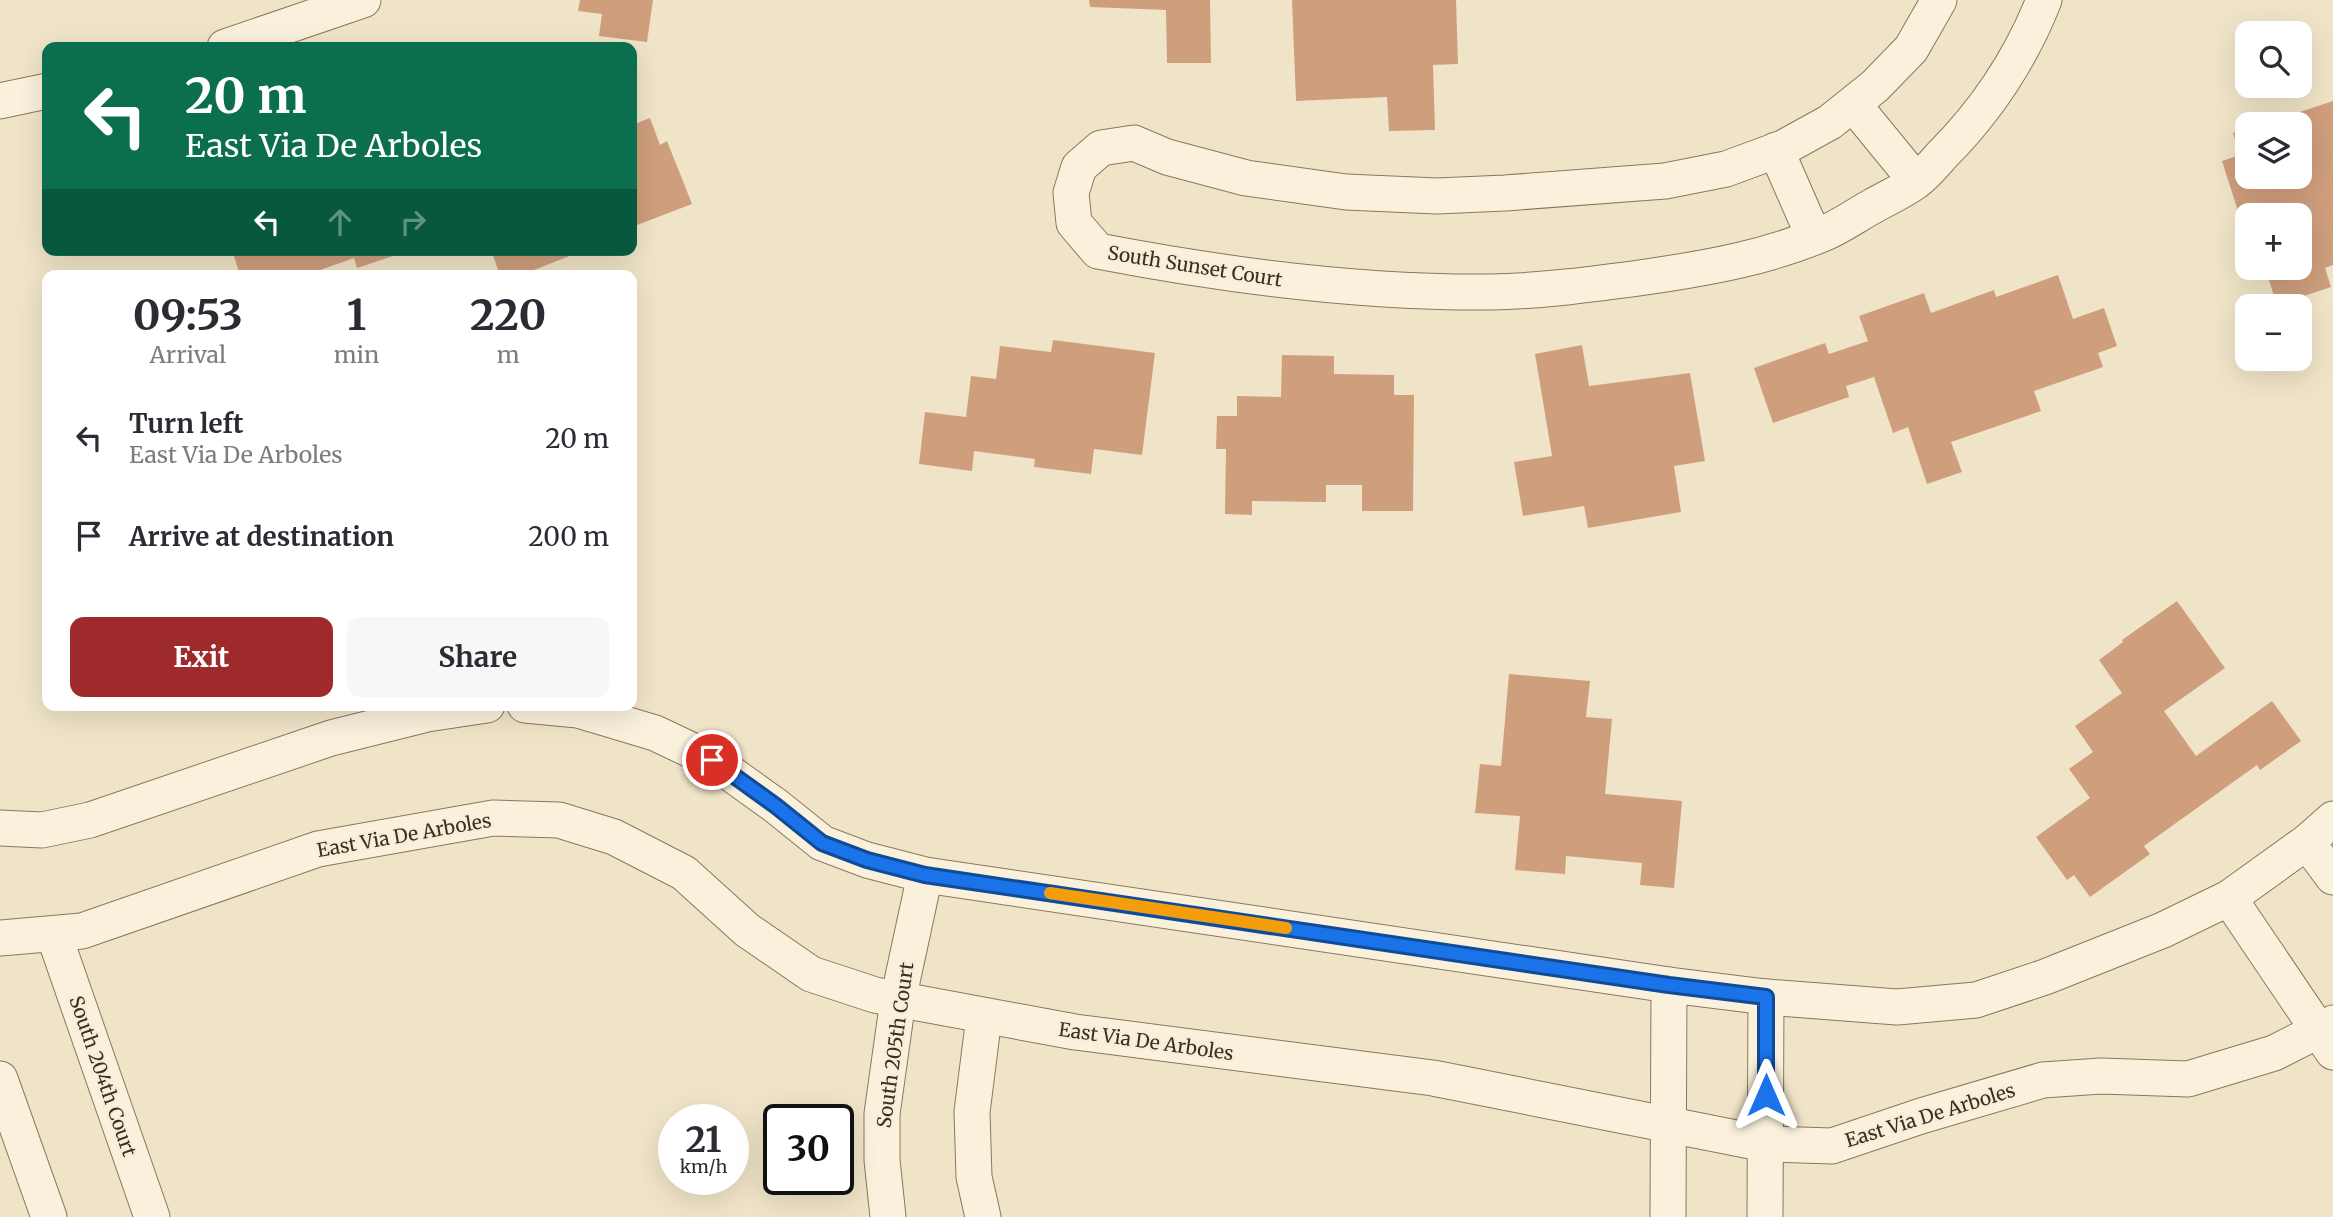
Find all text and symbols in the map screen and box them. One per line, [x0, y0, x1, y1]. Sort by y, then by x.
map controls [2235, 21, 2312, 371]
button: search [2235, 21, 2312, 98]
text: 20 m [185, 65, 306, 126]
icon: left [70, 70, 161, 161]
button: layers [2235, 112, 2312, 189]
text: East Via De Arboles [185, 126, 482, 166]
icon: left [248, 203, 286, 241]
icon: ahead [321, 203, 359, 241]
icon: right [394, 203, 432, 241]
button: + [2235, 203, 2312, 280]
street label: South Sunset Court [1106, 240, 1285, 292]
text: 09:53 [133, 289, 243, 341]
text: 1 [347, 289, 366, 341]
text: 220 [470, 289, 546, 341]
button: − [2235, 294, 2312, 371]
text: Arrival [149, 340, 226, 369]
text: min [334, 340, 379, 369]
text: m [497, 340, 520, 369]
text: Turn left [129, 407, 243, 440]
icon: left [70, 419, 108, 457]
text: 20 m [545, 422, 609, 455]
text: East Via De Arboles [129, 440, 343, 469]
icon: arrive [70, 517, 108, 555]
text: Arrive at destination [129, 520, 394, 553]
text: 200 m [528, 520, 609, 553]
button: Exit [70, 617, 333, 697]
button: Share [347, 617, 609, 697]
pin [682, 730, 742, 790]
icon: arrive [693, 741, 731, 779]
street label: East Via De Arboles [315, 808, 493, 862]
street label: South 205th Court [871, 960, 919, 1129]
street label: South 204th Court [64, 992, 142, 1160]
street label: East Via De Arboles [1057, 1017, 1235, 1065]
position arrow [1729, 1058, 1803, 1132]
street label: East Via De Arboles [1842, 1078, 2018, 1152]
speed limit sign: 30 [763, 1104, 854, 1195]
text: 21 [686, 1118, 721, 1162]
text: km/h [680, 1155, 727, 1178]

